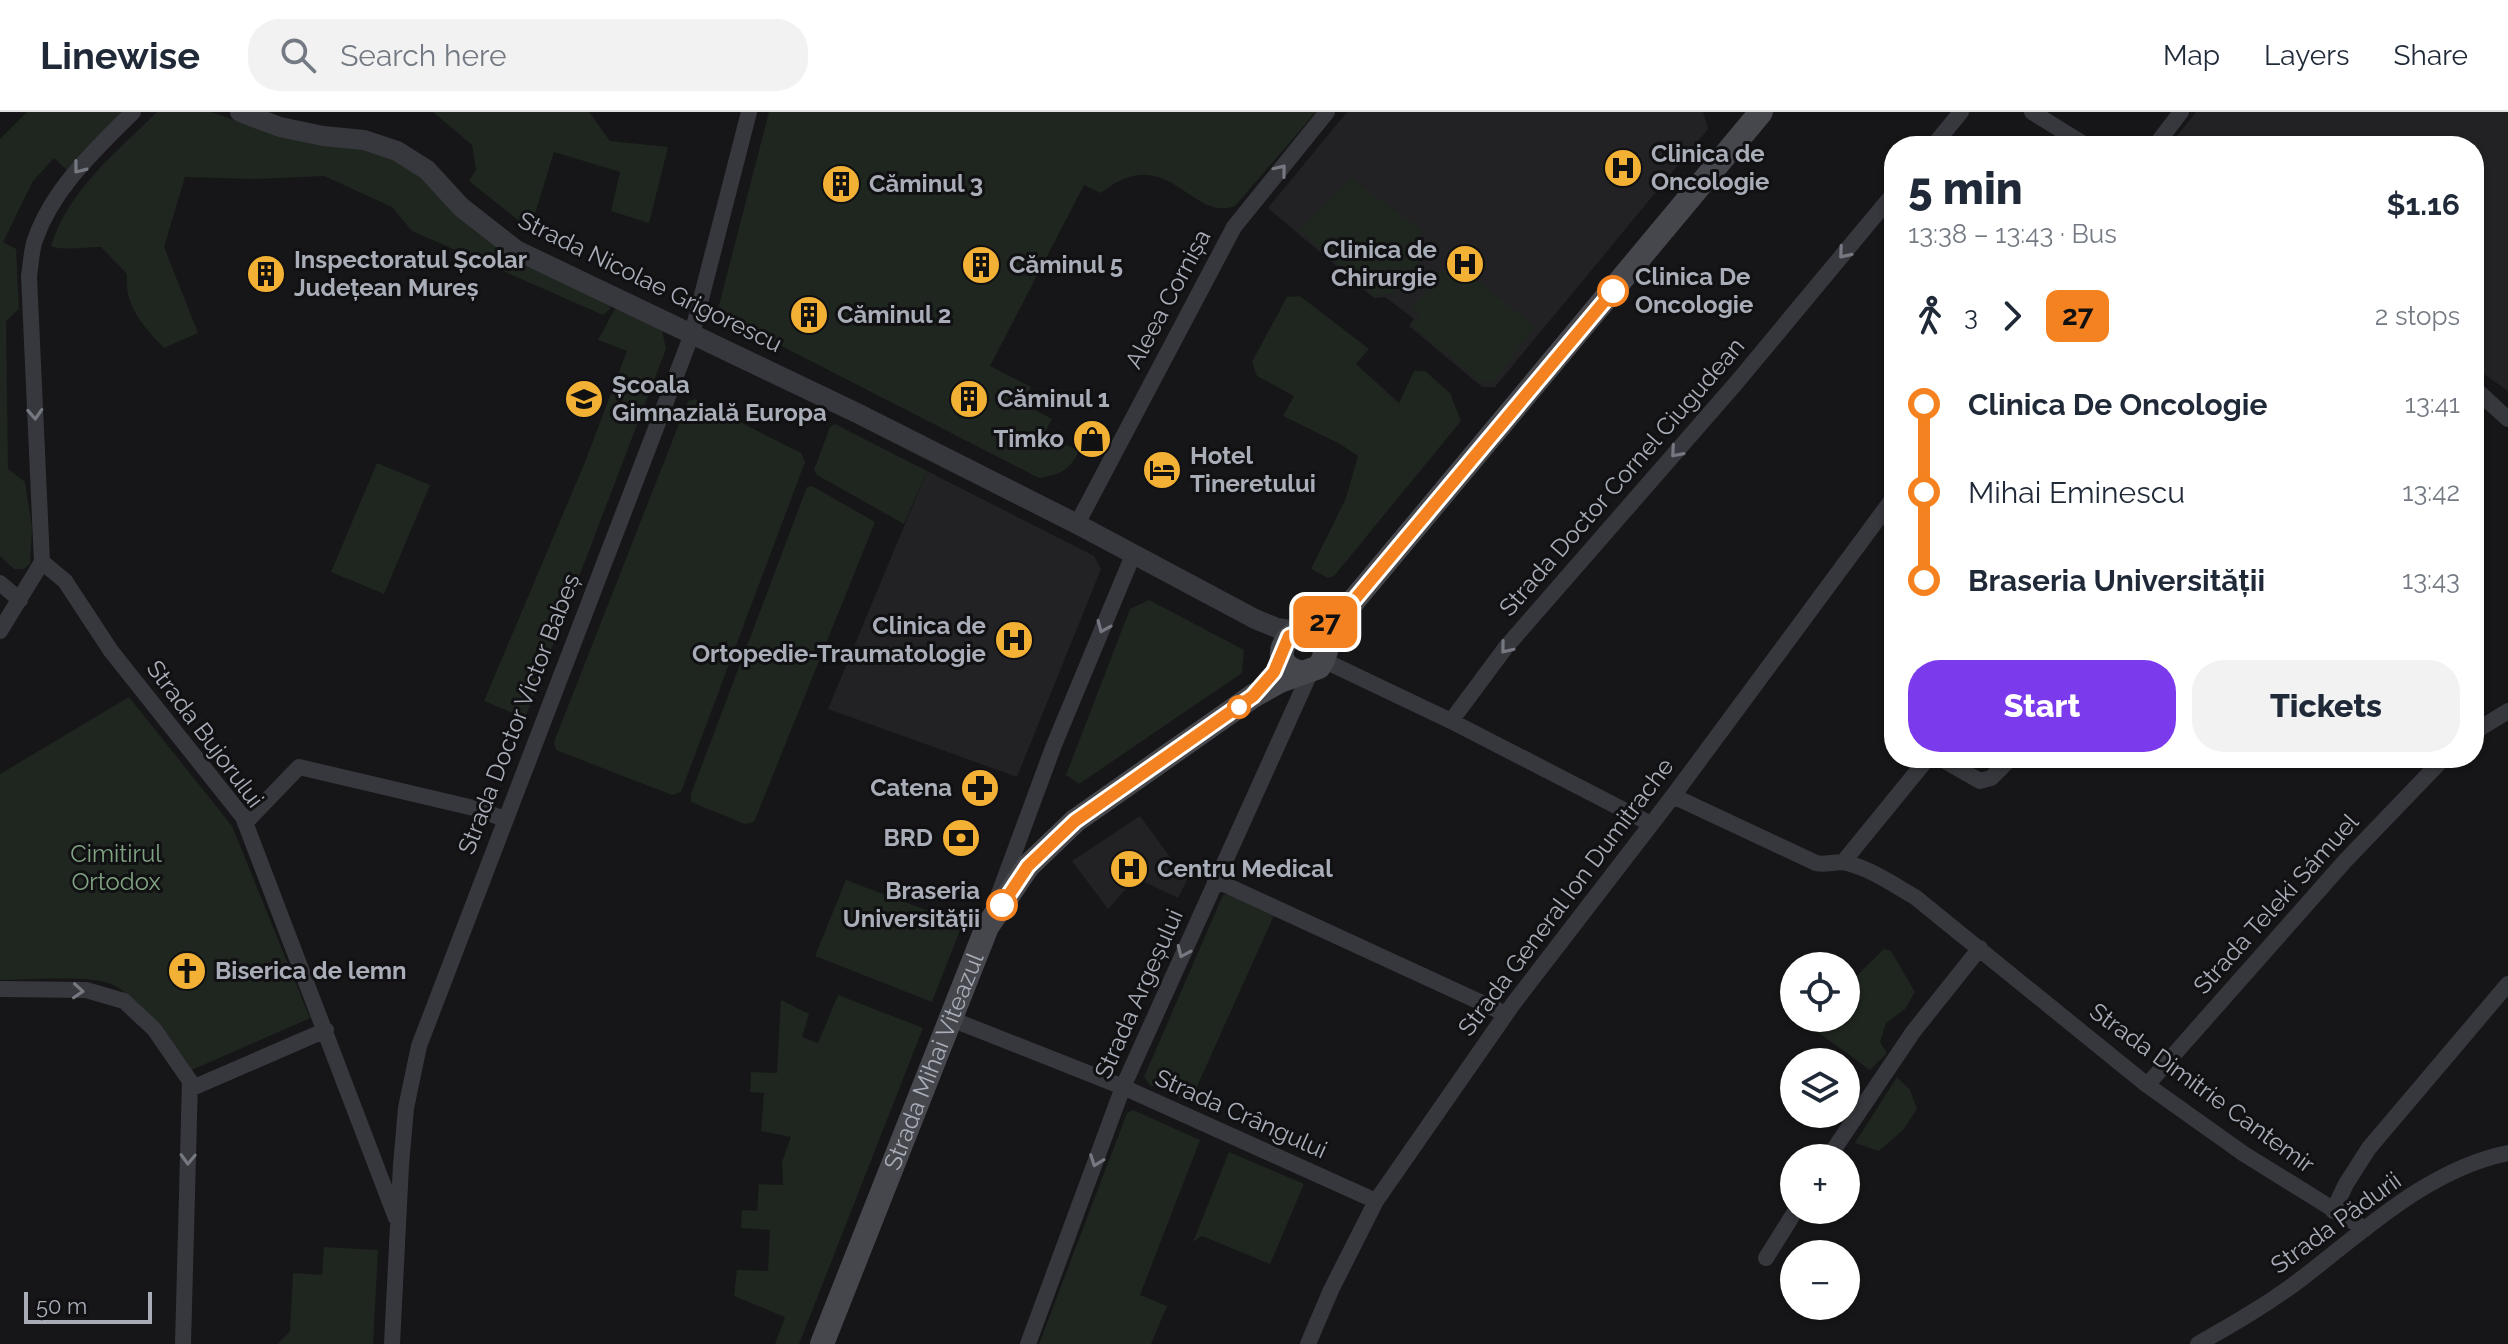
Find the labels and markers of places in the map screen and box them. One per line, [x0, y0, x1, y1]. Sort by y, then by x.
place label: Clinica de Oncologie [1651, 139, 1769, 196]
hospital icon: Clinica de Oncologie [1602, 147, 1644, 189]
building icon: Căminul 3 [820, 163, 862, 205]
place label: Căminul 3 [869, 169, 983, 198]
place label: Clinica de Chirurgie [1323, 235, 1437, 292]
hospital icon: Clinica de Chirurgie [1444, 243, 1486, 285]
building icon: Căminul 5 [960, 244, 1002, 286]
place label: Inspectoratul Școlar Județean Mureș [294, 245, 527, 302]
place label: Căminul 5 [1009, 250, 1123, 279]
building icon: Inspectoratul Școlar Județean Mureș [245, 253, 287, 295]
place label: Clinica De Oncologie [1635, 262, 1753, 319]
marker: Clinica De Oncologie [1598, 276, 1628, 306]
building icon: Căminul 2 [788, 294, 830, 336]
place label: Căminul 2 [837, 300, 951, 329]
place label: Școala Gimnazială Europa [612, 370, 827, 427]
school or university icon: Școala Gimnazială Europa [563, 378, 605, 420]
building icon: Căminul 1 [948, 378, 990, 420]
place label: Căminul 1 [997, 384, 1110, 413]
shop icon: Timko [1071, 418, 1113, 460]
place label: Timko [993, 424, 1064, 453]
place label: Hotel Tineretului [1190, 441, 1316, 498]
hotel icon: Hotel Tineretului [1141, 449, 1183, 491]
place label: Clinica de Ortopedie-Traumatologie [692, 611, 986, 668]
hospital icon: Clinica de Ortopedie-Traumatologie [993, 619, 1035, 661]
unlabelled marker [1228, 696, 1250, 718]
pharmacy icon: Catena [959, 767, 1001, 809]
place label: Catena [870, 773, 952, 802]
bank icon: BRD [940, 817, 982, 859]
place label: BRD [884, 823, 933, 852]
hospital icon: Centru Medical [1108, 848, 1150, 890]
place label: Centru Medical [1157, 854, 1333, 883]
place label: Braseria Universității [843, 876, 980, 933]
marker: Braseria Universității [987, 890, 1017, 920]
church icon: Biserica de lemn [166, 950, 208, 992]
place label: Biserica de lemn [215, 956, 407, 985]

